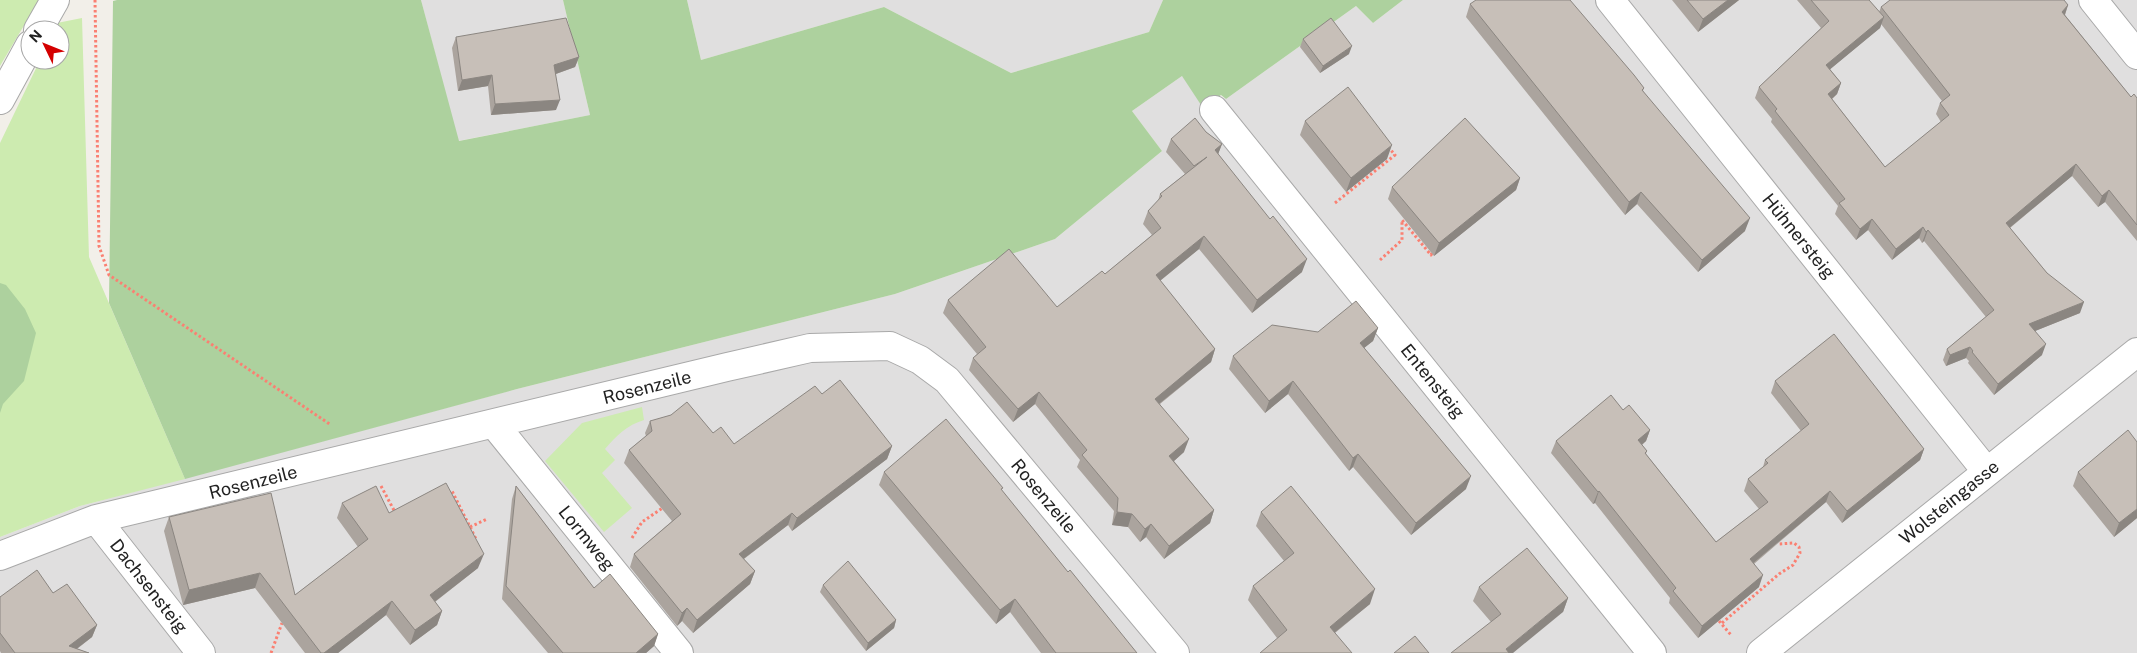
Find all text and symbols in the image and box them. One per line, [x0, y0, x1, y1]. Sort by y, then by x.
north arrow [20, 20, 70, 70]
text: N [26, 27, 45, 46]
street label: Hühnersteig [1758, 189, 1840, 283]
street label: Entensteig [1397, 340, 1469, 422]
street label: Rosenzeile [601, 366, 693, 408]
street label: Rosenzeile [1007, 455, 1081, 537]
street label: Wolsteingasse [1895, 456, 2003, 548]
street label: Rosenzeile [207, 461, 299, 503]
street label: Lormweg [554, 501, 620, 575]
street label: Dachsensteig [106, 535, 192, 637]

